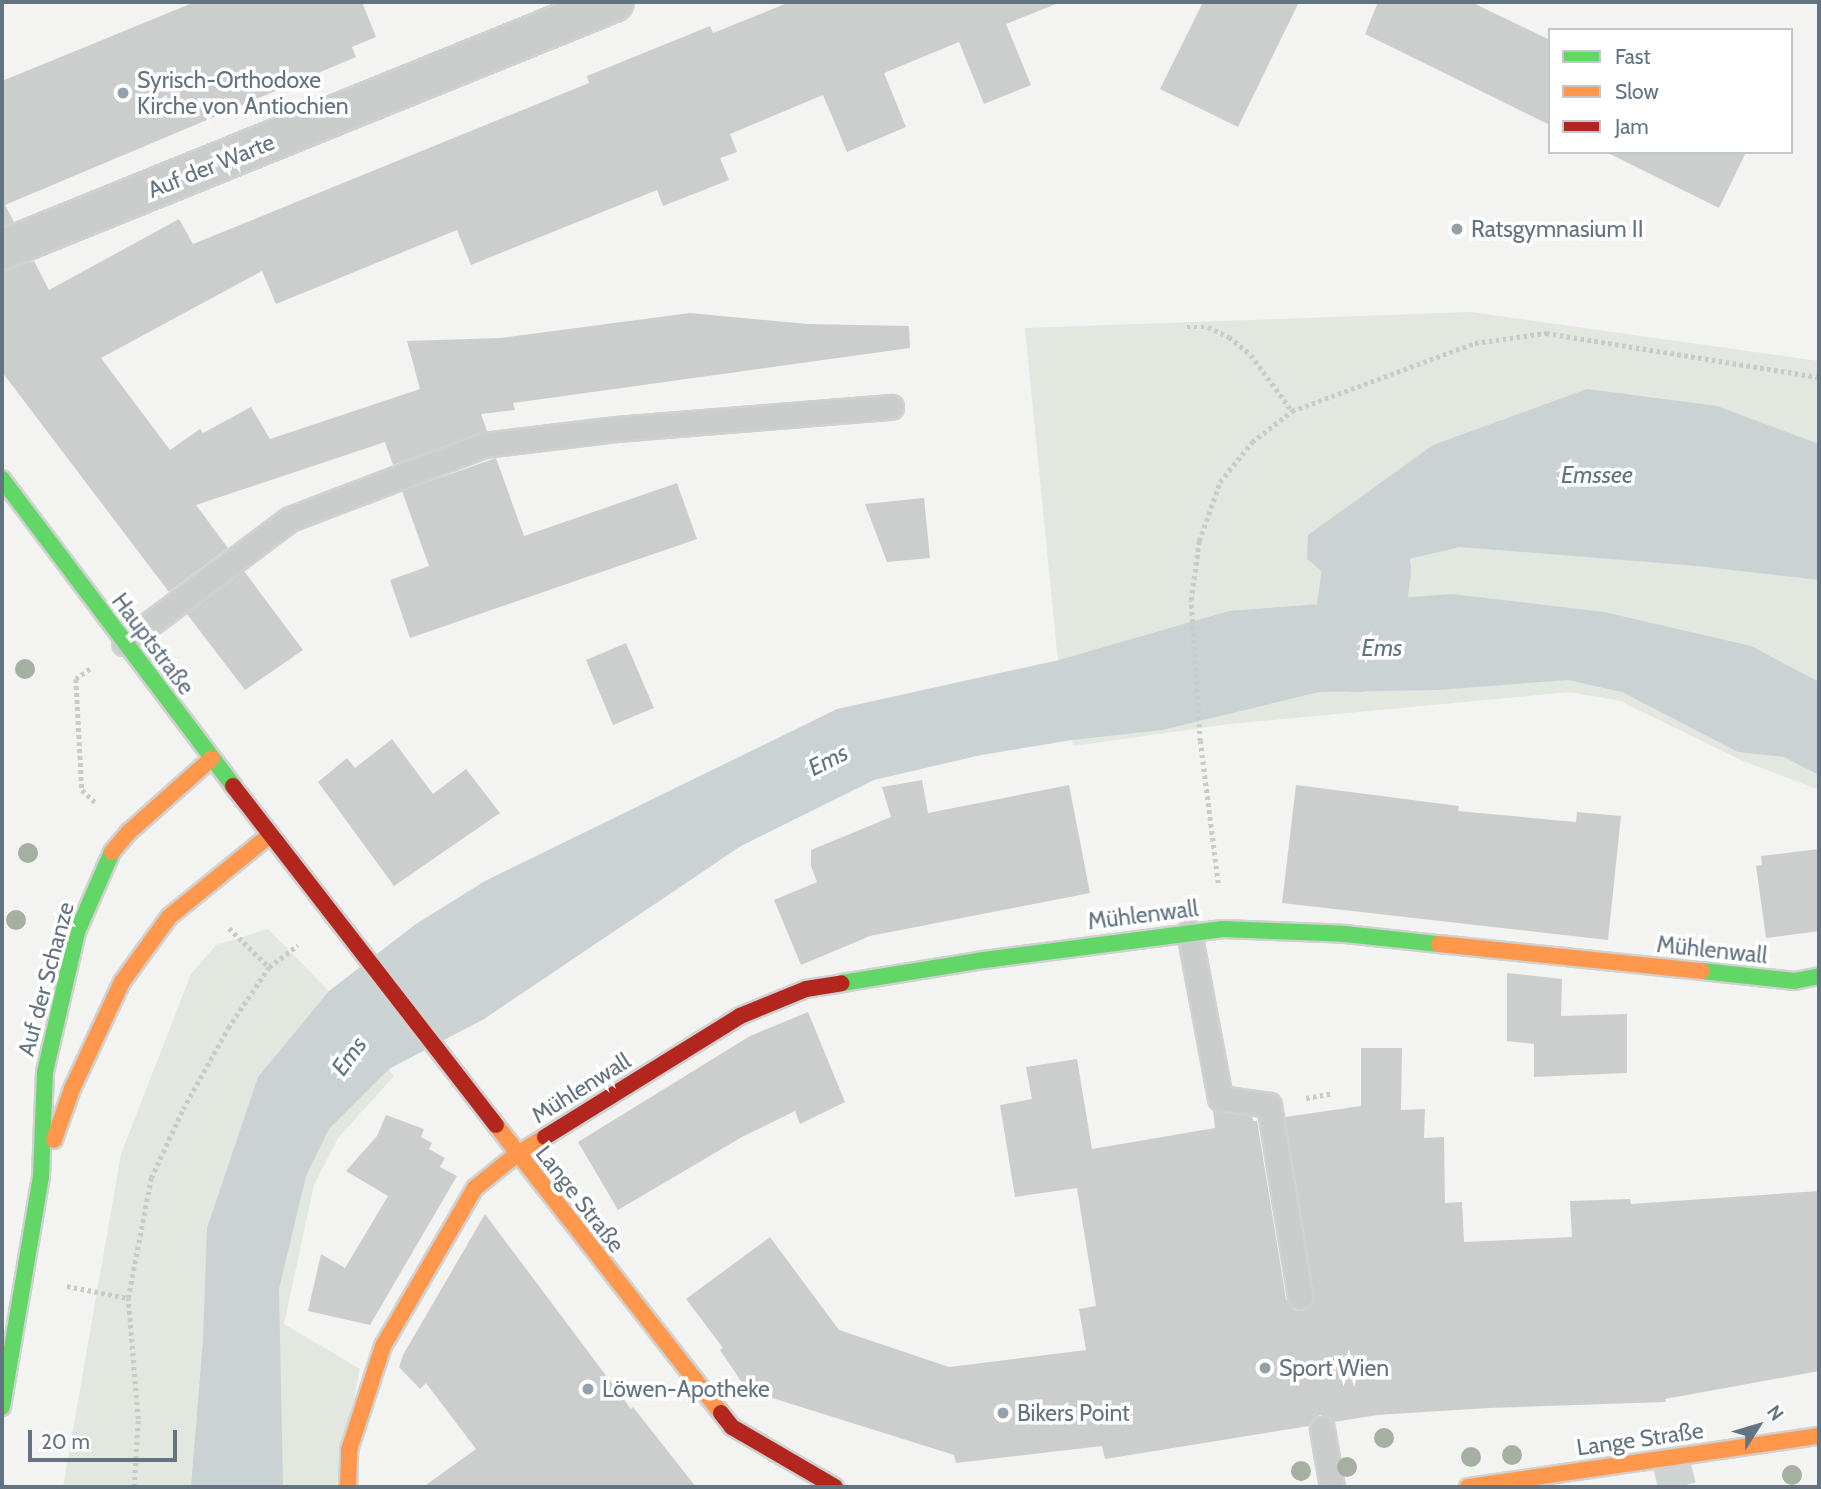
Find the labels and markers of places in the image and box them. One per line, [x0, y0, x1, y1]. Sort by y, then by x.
place label: Syrisch-Orthodoxe Kirche von Antiochien [137, 66, 349, 120]
marker: Syrisch-Orthodoxe Kirche von Antiochien [115, 85, 131, 101]
place label: Ratsgymnasium II [1471, 215, 1643, 243]
marker: Ratsgymnasium II [1449, 221, 1465, 237]
place label: Sport Wien [1279, 1354, 1389, 1382]
marker: Sport Wien [1257, 1360, 1273, 1376]
place label: Löwen-Apotheke [602, 1375, 770, 1403]
marker: Löwen-Apotheke [580, 1381, 596, 1397]
place label: Bikers Point [1017, 1399, 1130, 1427]
marker: Bikers Point [995, 1405, 1011, 1421]

